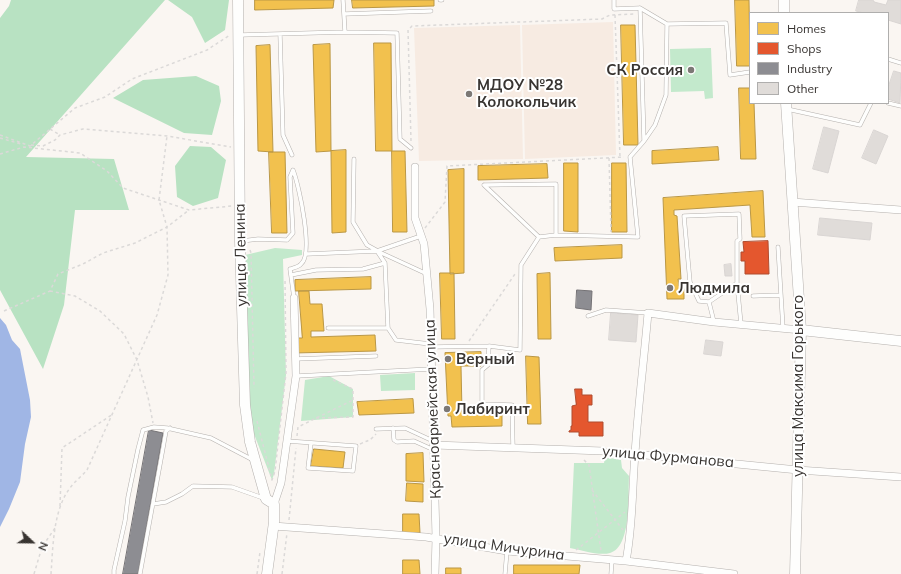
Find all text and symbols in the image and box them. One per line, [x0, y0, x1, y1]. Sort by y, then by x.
legend [749, 12, 889, 104]
text: Homes [787, 21, 826, 36]
text: Shops [787, 41, 822, 56]
place label: СК Россия [606, 61, 683, 79]
text: Industry [787, 61, 832, 76]
marker: СК Россия [686, 65, 696, 75]
place label: МДОУ №28 Колокольчик [477, 76, 576, 111]
text: Other [787, 81, 818, 96]
marker: МДОУ №28 Колокольчик [464, 89, 474, 99]
street label: улица Ленина [231, 203, 251, 307]
place label: Людмила [678, 279, 750, 297]
marker: Людмила [665, 283, 675, 293]
street label: улица Максима Горького [789, 295, 807, 477]
street label: Красноармейская улица [421, 319, 445, 499]
place label: Верный [456, 350, 515, 368]
marker: Верный [443, 354, 453, 364]
place label: Лабиринт [455, 400, 530, 418]
marker: Лабиринт [442, 404, 452, 414]
street label: улица Фурманова [601, 442, 735, 472]
north arrow [12, 522, 52, 562]
street label: улица Мичурина [442, 530, 566, 564]
text: N [35, 540, 51, 553]

